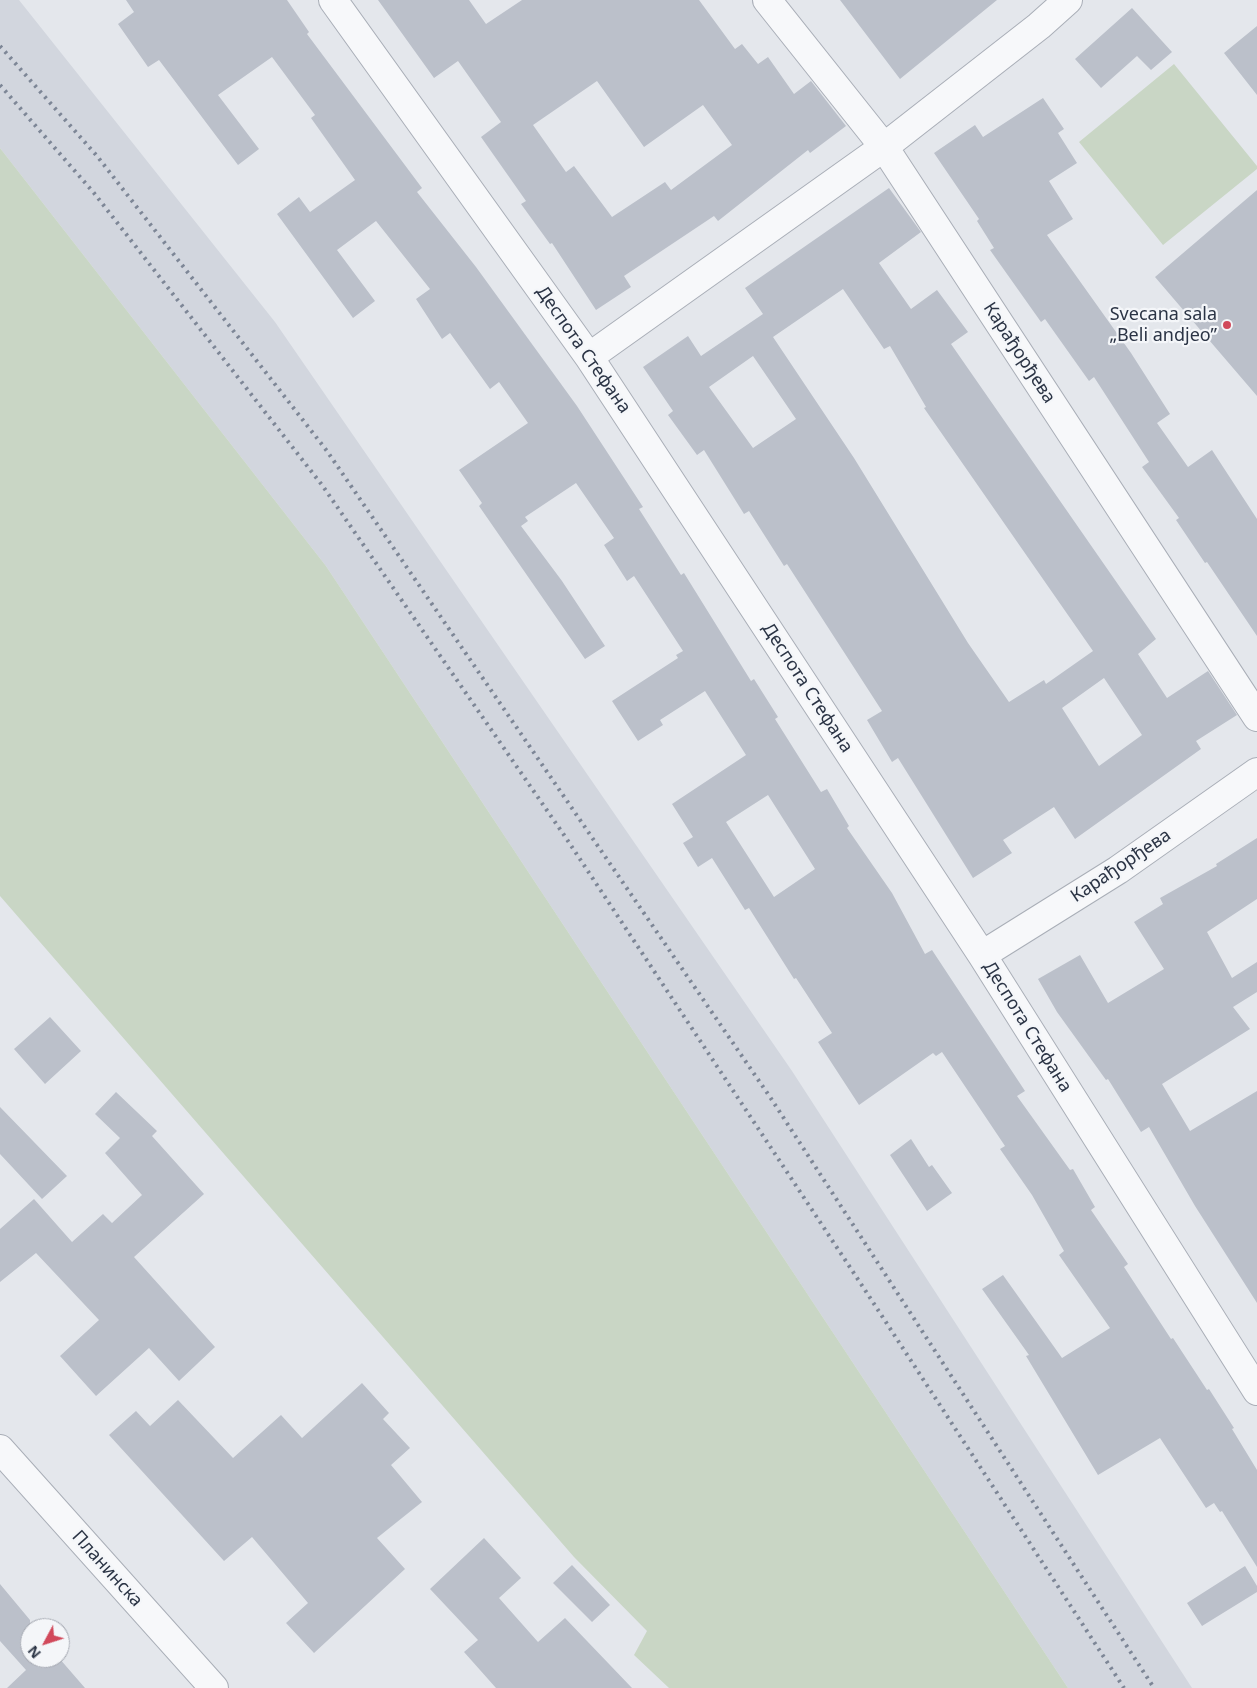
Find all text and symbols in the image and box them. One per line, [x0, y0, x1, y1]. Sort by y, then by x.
street label: Деспота Стефана [531, 282, 635, 418]
street label: Карађорђева [978, 298, 1060, 408]
place label: Svecana sala „Beli andjeo” [1109, 304, 1217, 346]
marker: Svecana sala „Beli andjeo” [1221, 319, 1233, 331]
street label: Деспота Стефана [757, 619, 857, 757]
street label: Карађорђева [1067, 825, 1175, 907]
street label: Деспота Стефана [978, 958, 1076, 1096]
street label: Планинска [67, 1526, 147, 1612]
north arrow [20, 1618, 70, 1668]
text: N [23, 1642, 45, 1663]

